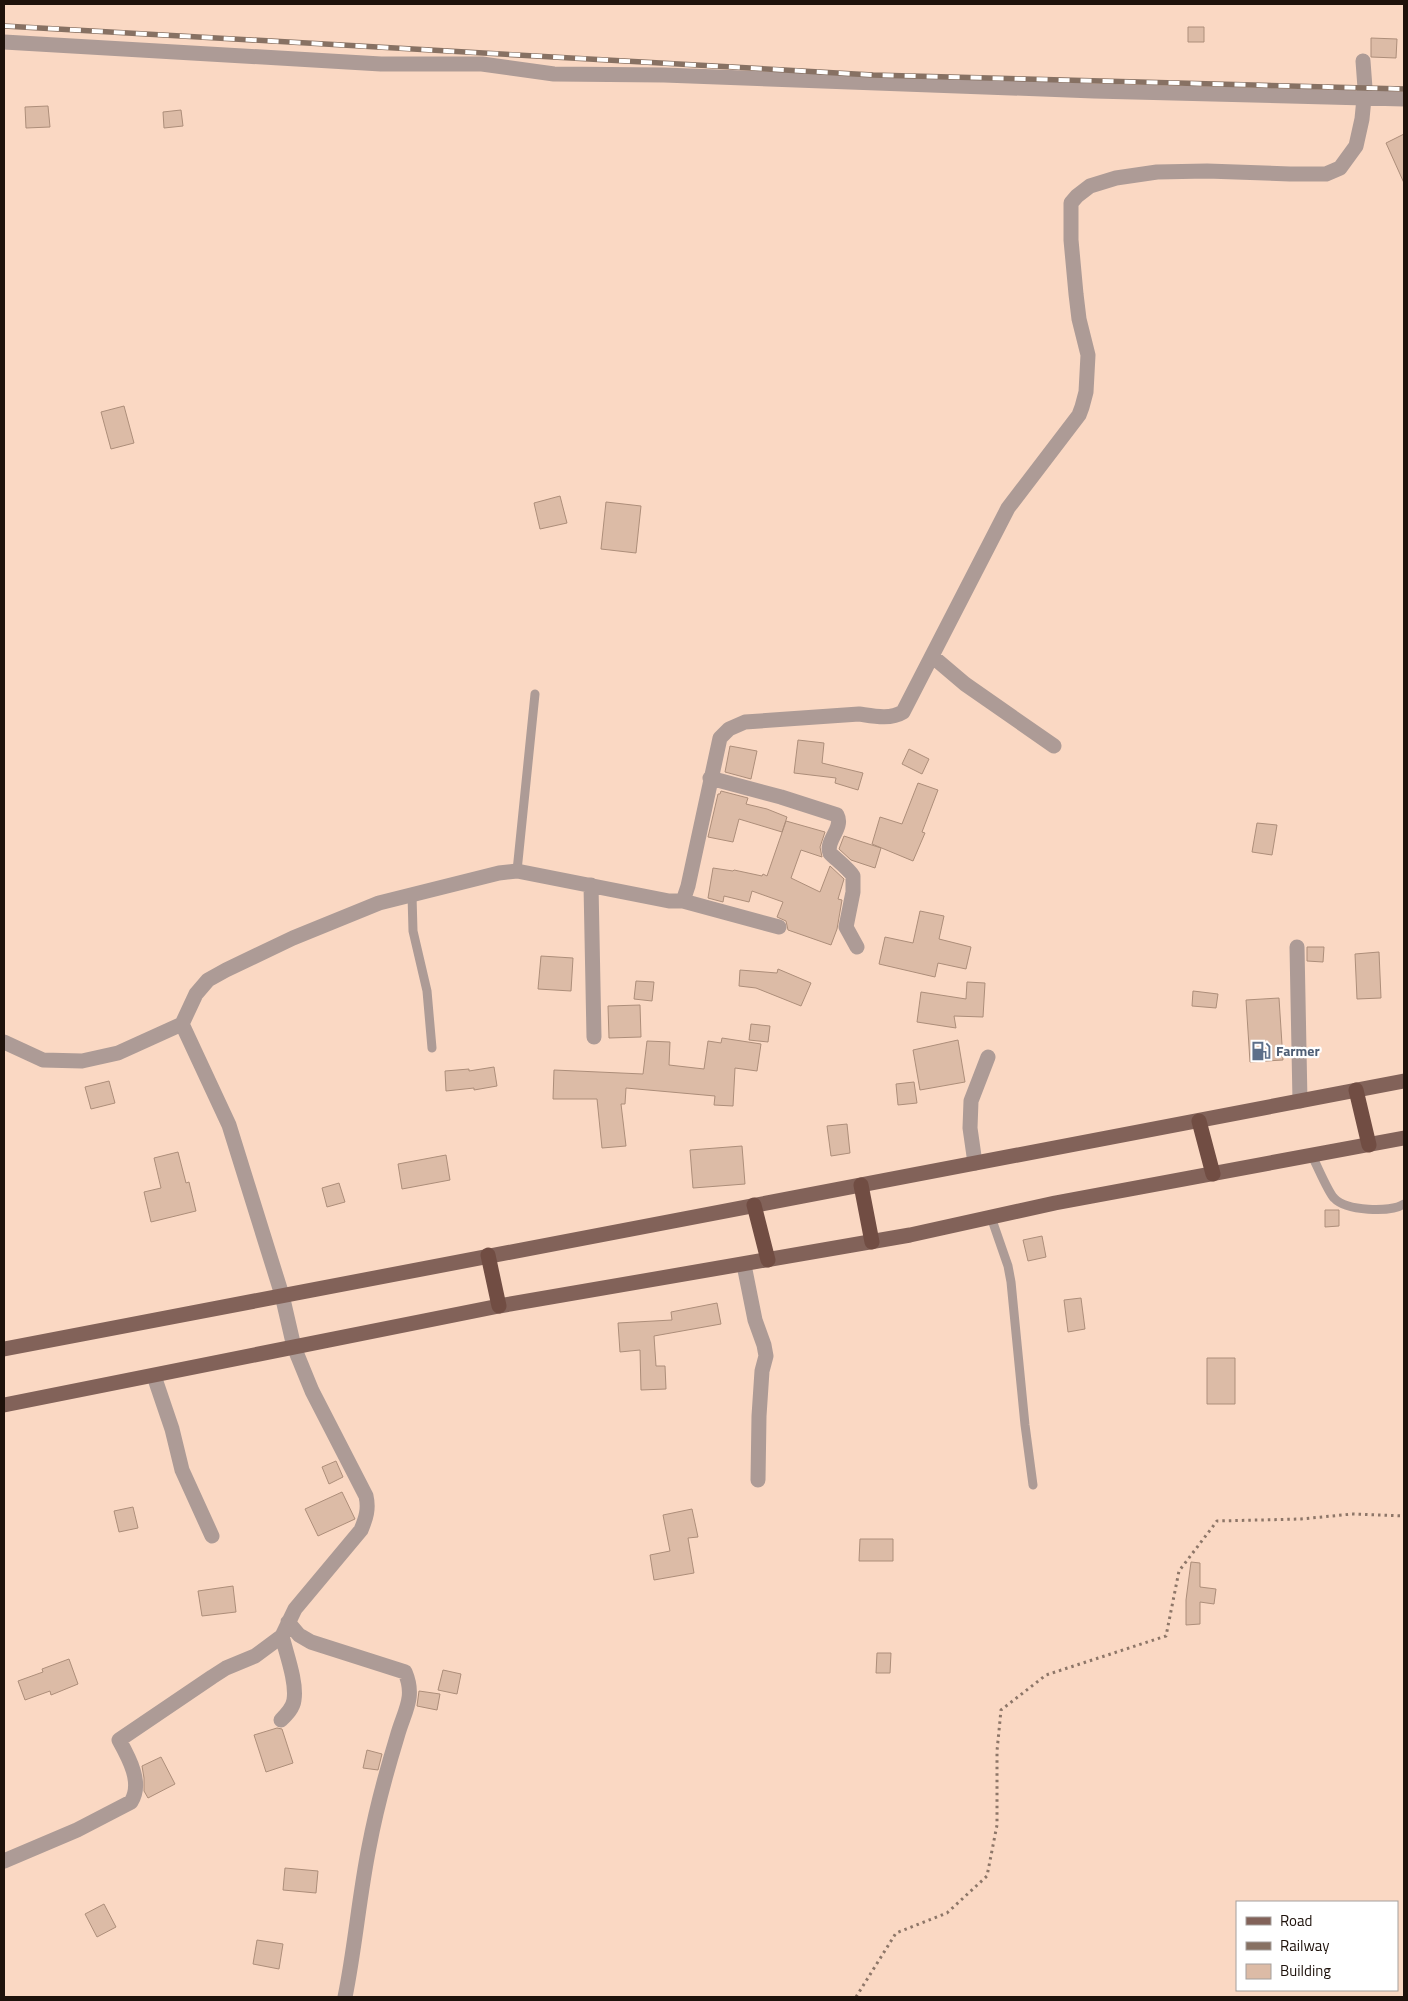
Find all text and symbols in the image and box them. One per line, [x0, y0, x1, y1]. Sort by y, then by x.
fuel station icon: Farmer [1250, 1040, 1272, 1062]
place label: Farmer [1276, 1040, 1320, 1061]
legend [1236, 1901, 1398, 1991]
text: Road [1280, 1909, 1312, 1932]
text: Railway [1280, 1934, 1330, 1957]
text: Building [1280, 1959, 1331, 1982]

